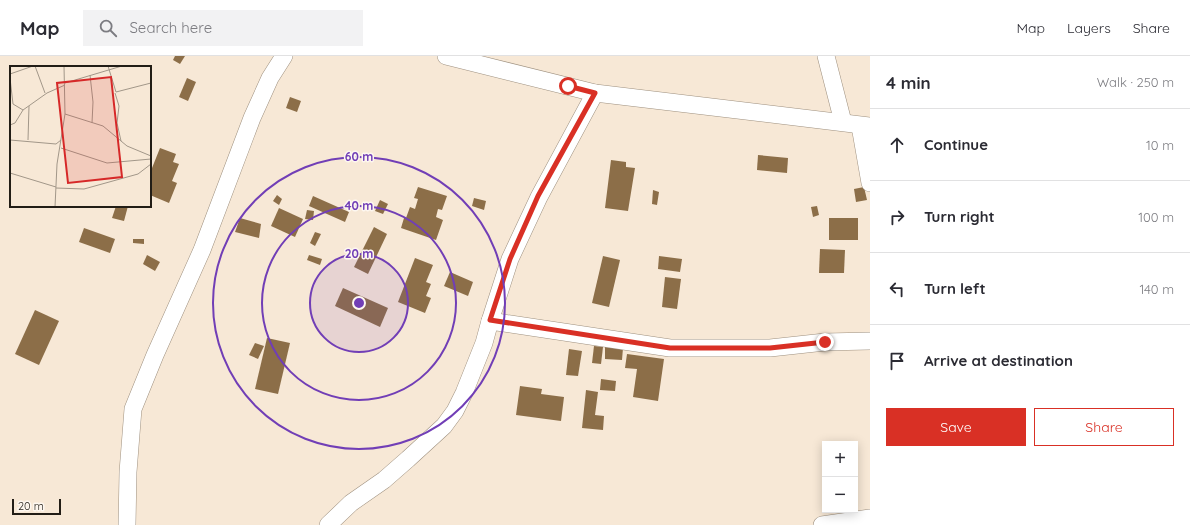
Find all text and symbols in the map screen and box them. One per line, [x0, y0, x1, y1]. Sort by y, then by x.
search box [83, 10, 363, 46]
text: Map [20, 16, 59, 40]
icon: search [97, 17, 119, 39]
text: Search here [129, 18, 212, 37]
text: Map [1016, 19, 1045, 37]
text: Layers [1067, 19, 1111, 37]
text: Share [1133, 19, 1170, 37]
inset map [10, 66, 151, 207]
text: 4 min [886, 72, 931, 93]
text: Walk · 250 m [1097, 74, 1174, 90]
route start [559, 77, 577, 95]
icon: ahead [886, 134, 908, 156]
text: Continue [924, 135, 988, 154]
text: 10 m [1146, 137, 1174, 153]
text: 60 m [345, 149, 373, 164]
text: 40 m [345, 198, 373, 213]
icon: right [886, 206, 908, 228]
text: Turn right [924, 207, 995, 226]
text: 100 m [1138, 209, 1174, 225]
text: 20 m [345, 246, 373, 261]
icon: left [886, 278, 908, 300]
text: Turn left [924, 279, 986, 298]
text: 140 m [1139, 281, 1174, 297]
centre of rings [352, 296, 366, 310]
route end [816, 333, 834, 351]
icon: arrive [886, 350, 908, 372]
text: Arrive at destination [924, 351, 1073, 370]
button: Save [886, 408, 1026, 446]
button: Share [1034, 408, 1174, 446]
map controls [822, 441, 858, 513]
button: + [822, 441, 858, 477]
button: − [822, 477, 858, 513]
scale bar [12, 497, 61, 516]
text: 20 m [18, 499, 44, 513]

